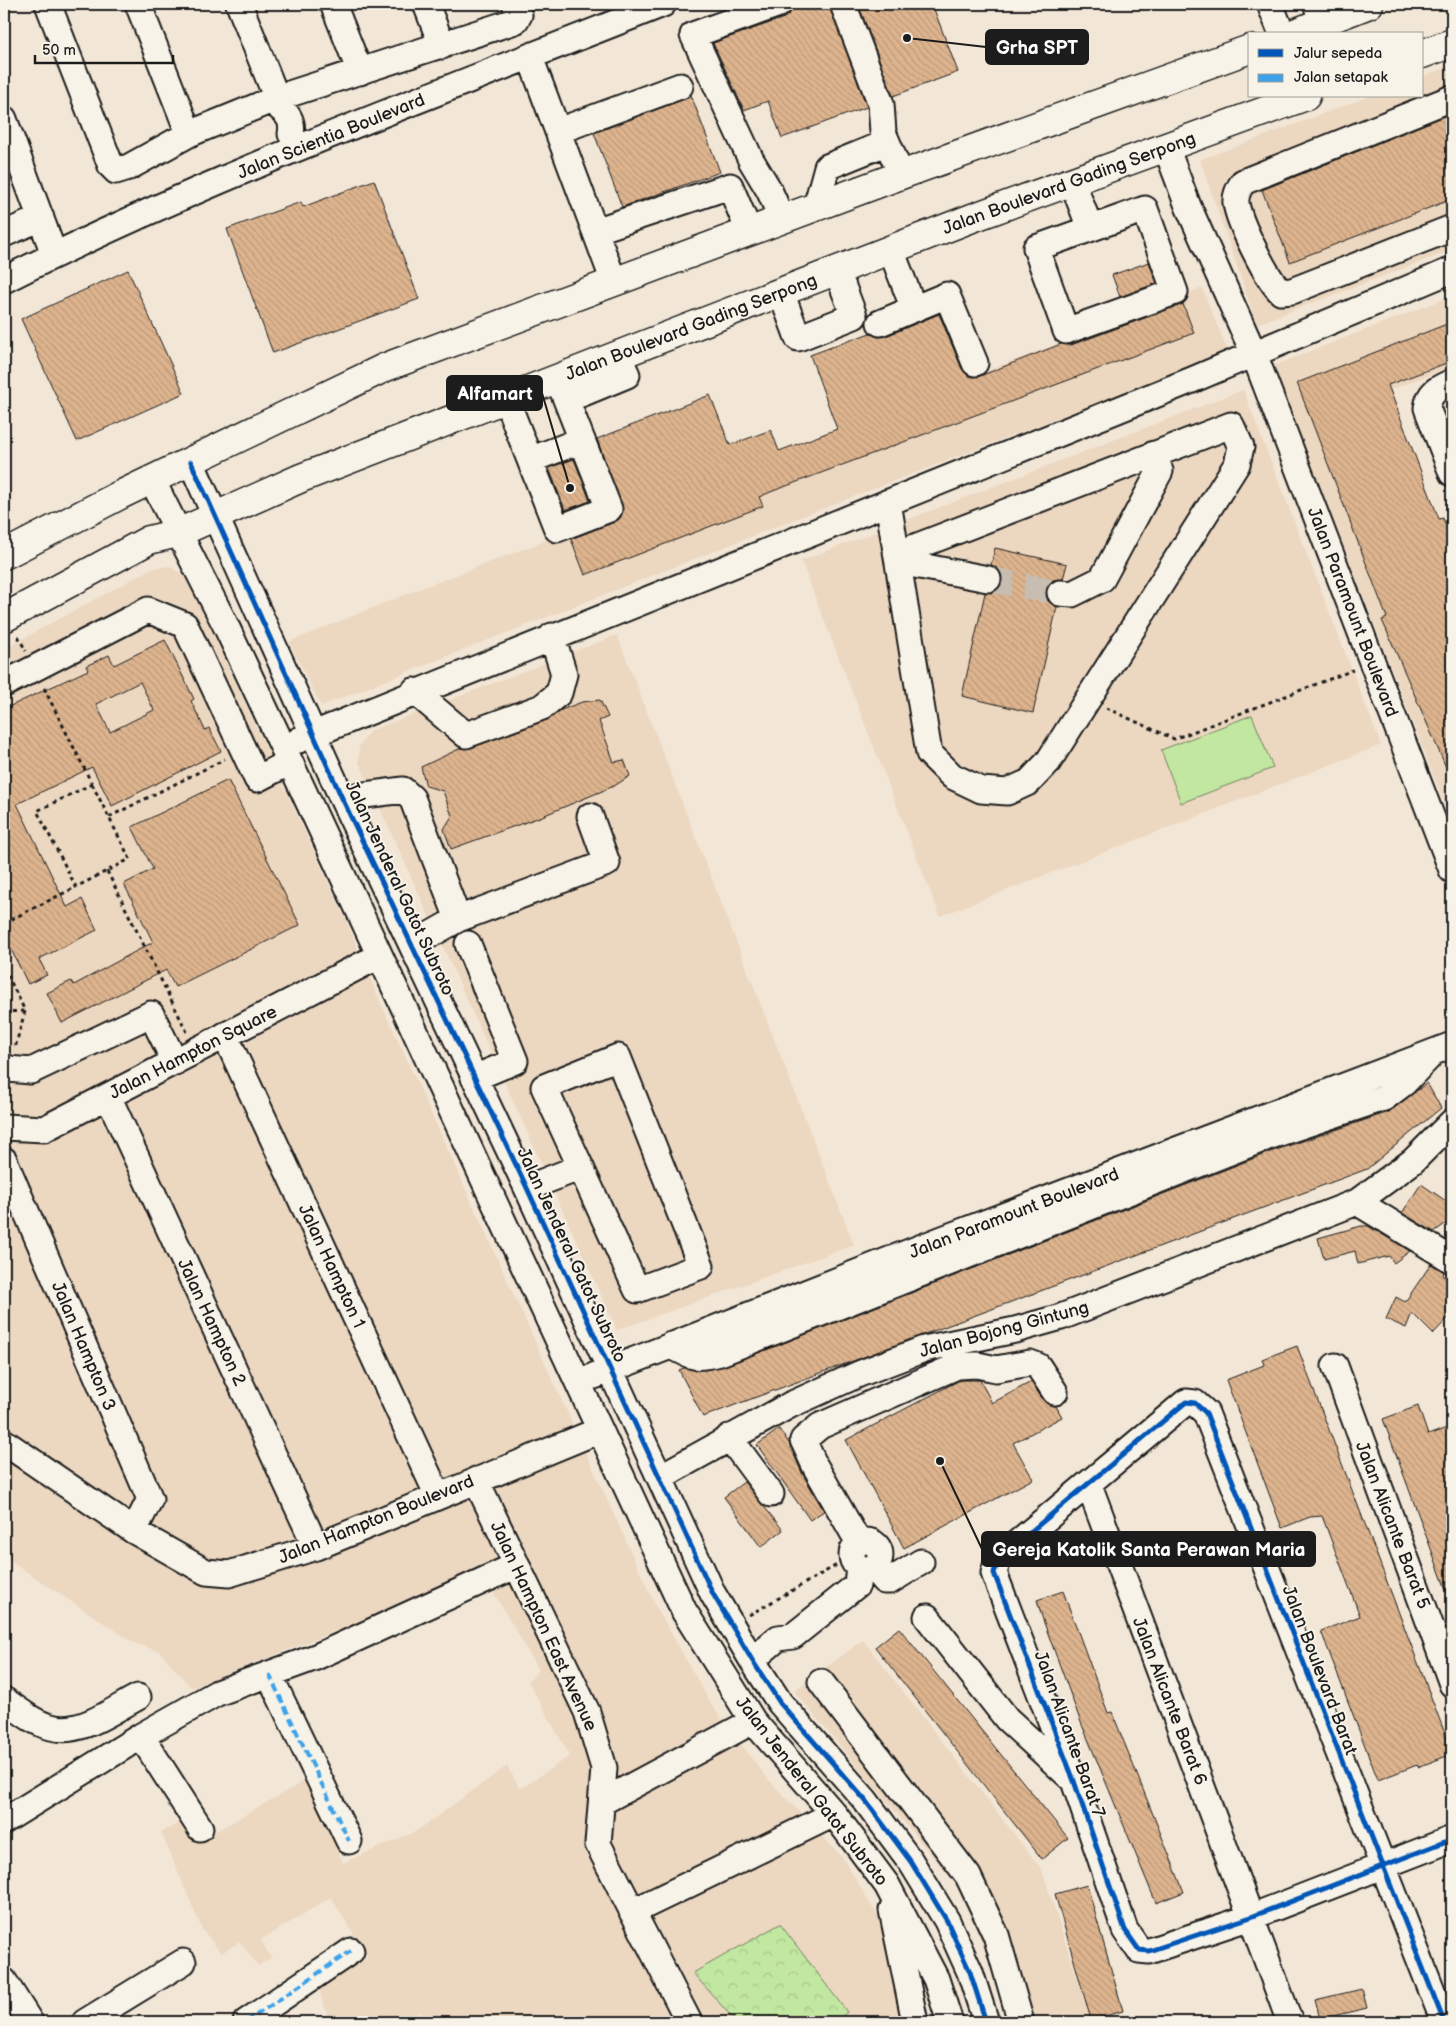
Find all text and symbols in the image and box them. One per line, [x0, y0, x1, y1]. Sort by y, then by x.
callout: Grha SPT [986, 30, 1088, 64]
scale bar [35, 32, 172, 64]
legend [1248, 32, 1424, 98]
text: Grha SPT [996, 37, 1078, 60]
text: 50 m [42, 41, 76, 60]
text: Jalur sepeda [1294, 44, 1382, 63]
text: Jalan setapak [1294, 68, 1388, 87]
street label: Jalan Scientia Boulevard [234, 89, 428, 184]
street label: Jalan Boulevard Gading Serpong [940, 128, 1199, 239]
street label: Jalan Boulevard Gading Serpong [562, 270, 820, 385]
callout: Alfamart [447, 376, 542, 410]
text: Alfamart [456, 383, 533, 406]
street label: Jalan Paramount Boulevard [1303, 504, 1402, 720]
street label: Jalan Jenderal Gatot Subroto [340, 777, 459, 999]
street label: Jalan Hampton Square [106, 1001, 281, 1104]
street label: Jalan Jenderal Gatot Subroto [512, 1144, 631, 1366]
street label: Jalan Paramount Boulevard [906, 1164, 1122, 1263]
street label: Jalan Hampton 1 [294, 1201, 369, 1331]
street label: Jalan Hampton 2 [173, 1255, 250, 1389]
street label: Jalan Hampton 3 [47, 1279, 120, 1414]
street label: Jalan Bojong Gintung [917, 1297, 1091, 1362]
street label: Jalan Alicante Barat 5 [1351, 1439, 1434, 1612]
street label: Jalan Hampton Boulevard [275, 1471, 477, 1568]
street label: Jalan Hampton East Avenue [486, 1518, 602, 1735]
callout: Gereja Katolik Santa Perawan Maria [982, 1532, 1315, 1566]
text: Gereja Katolik Santa Perawan Maria [993, 1539, 1305, 1562]
street label: Jalan Boulevard Barat [1278, 1583, 1362, 1758]
street label: Jalan Alicante Barat 6 [1128, 1614, 1211, 1788]
street label: Jalan Alicante Barat 7 [1030, 1648, 1109, 1820]
street label: Jalan Jenderal Gatot Subroto [731, 1692, 892, 1890]

